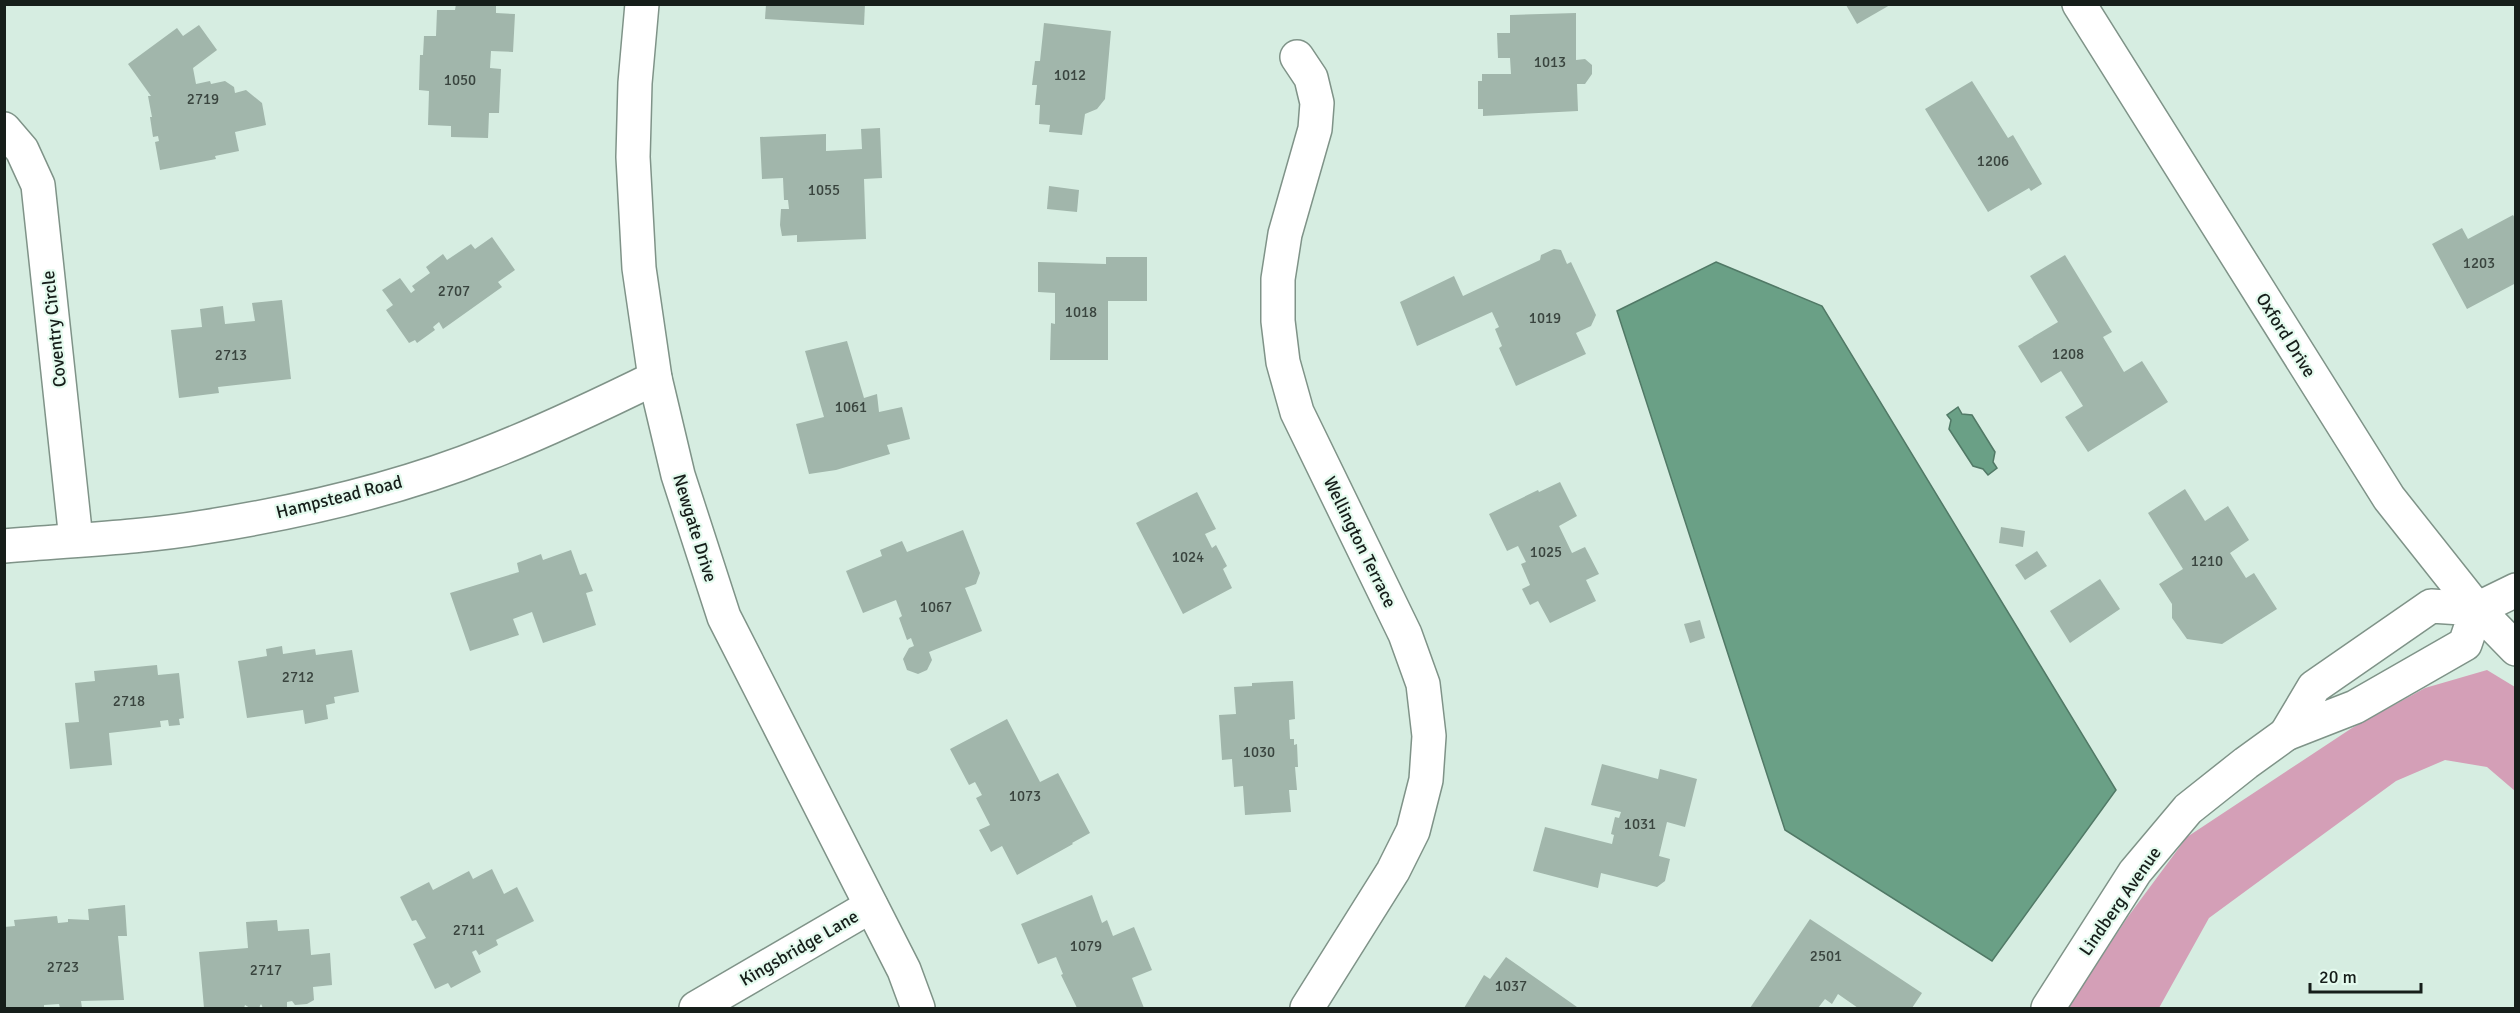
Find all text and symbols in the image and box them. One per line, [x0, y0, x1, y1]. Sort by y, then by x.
house number: 1013 [1534, 53, 1566, 71]
house number: 1012 [1054, 66, 1086, 84]
house number: 1050 [444, 71, 476, 89]
house number: 2719 [187, 90, 219, 108]
house number: 1206 [1977, 152, 2009, 170]
house number: 1055 [808, 181, 840, 199]
house number: 1203 [2463, 254, 2495, 272]
street label: Coventry Circle [37, 270, 71, 388]
house number: 2707 [438, 282, 470, 300]
street label: Oxford Drive [2251, 289, 2321, 381]
house number: 1018 [1065, 303, 1097, 321]
house number: 1019 [1529, 309, 1561, 327]
house number: 1208 [2052, 345, 2084, 363]
house number: 2713 [215, 346, 247, 364]
house number: 1061 [835, 398, 867, 416]
street label: Hampstead Road [274, 471, 404, 523]
street label: Newgate Drive [668, 471, 722, 585]
street label: Wellington Terrace [1319, 473, 1401, 611]
house number: 1025 [1530, 543, 1562, 561]
house number: 1024 [1172, 548, 1204, 566]
house number: 1210 [2191, 552, 2223, 570]
house number: 1067 [920, 598, 952, 616]
house number: 2712 [282, 668, 314, 686]
house number: 2718 [113, 692, 145, 710]
house number: 1030 [1243, 743, 1275, 761]
house number: 1073 [1009, 787, 1041, 805]
house number: 1031 [1624, 815, 1656, 833]
street label: Lindberg Avenue [2074, 842, 2166, 960]
street label: Kingsbridge Lane [736, 905, 862, 991]
house number: 2711 [453, 921, 485, 939]
house number: 1079 [1070, 937, 1102, 955]
house number: 2501 [1810, 947, 1842, 965]
scale bar [2310, 956, 2421, 994]
house number: 2723 [47, 958, 79, 976]
house number: 2717 [250, 961, 282, 979]
text: 20 m [2319, 966, 2357, 988]
house number: 1037 [1495, 977, 1527, 995]

